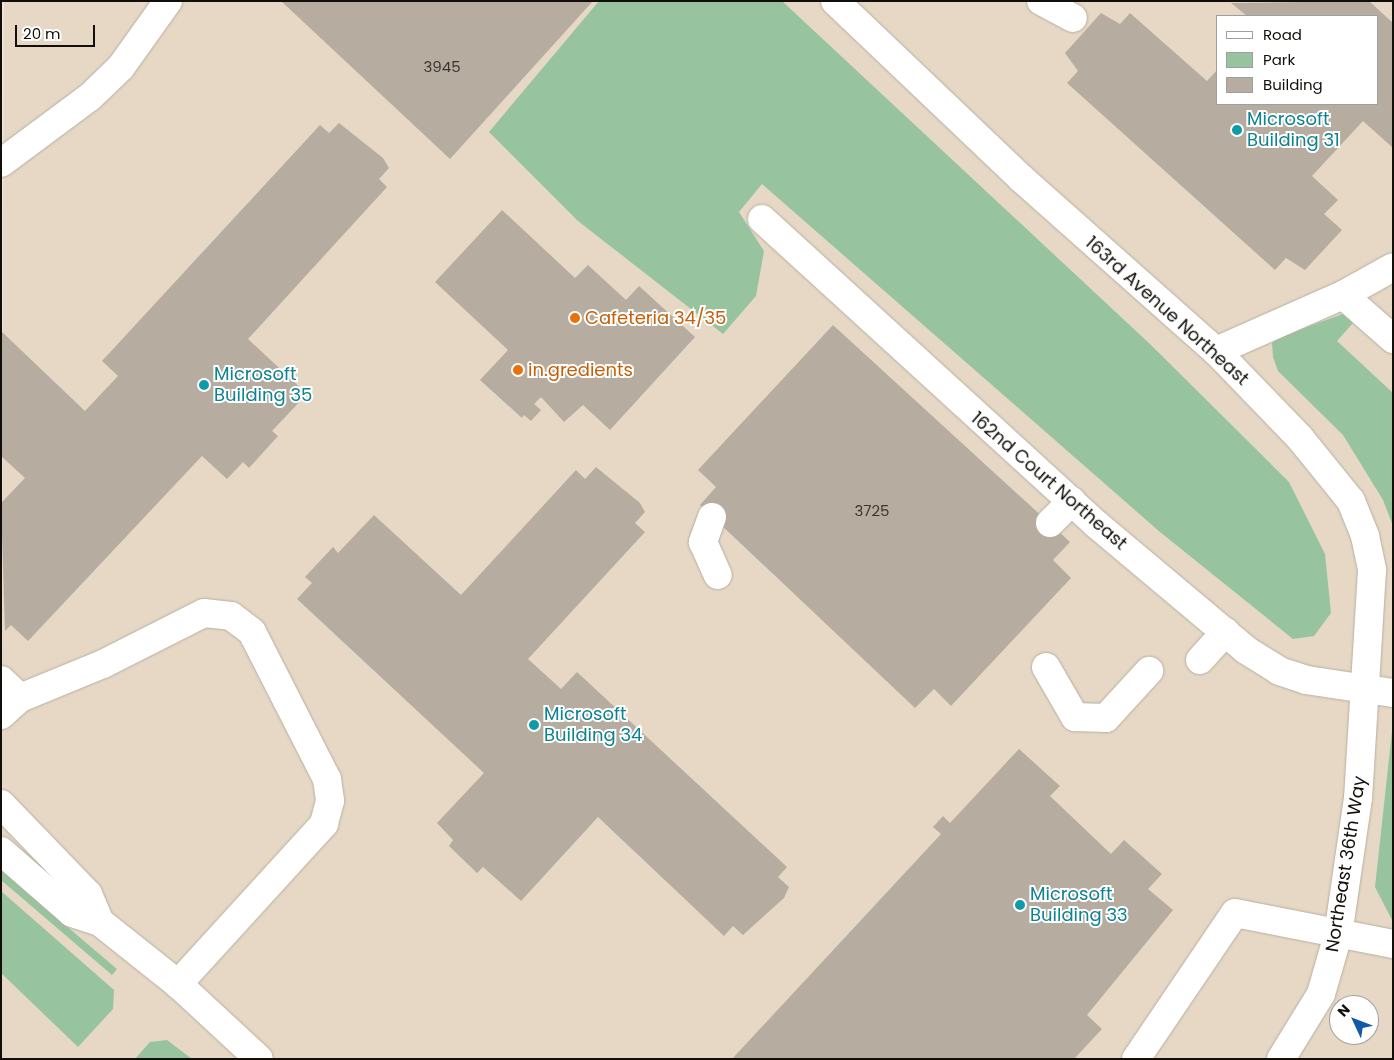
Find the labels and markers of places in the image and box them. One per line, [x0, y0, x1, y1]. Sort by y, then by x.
place label: Microsoft Building 31 [1247, 109, 1340, 152]
marker: Microsoft Building 31 [1231, 124, 1243, 136]
place label: Cafeteria 34/35 [585, 307, 726, 329]
marker: Cafeteria 34/35 [569, 312, 581, 324]
place label: in.gredients [528, 359, 633, 381]
place label: Microsoft Building 35 [214, 364, 312, 406]
marker: in.gredients [512, 364, 524, 376]
marker: Microsoft Building 35 [198, 379, 210, 391]
place label: Microsoft Building 34 [544, 704, 642, 746]
marker: Microsoft Building 34 [528, 719, 540, 731]
place label: Microsoft Building 33 [1030, 884, 1128, 926]
marker: Microsoft Building 33 [1014, 899, 1026, 911]

